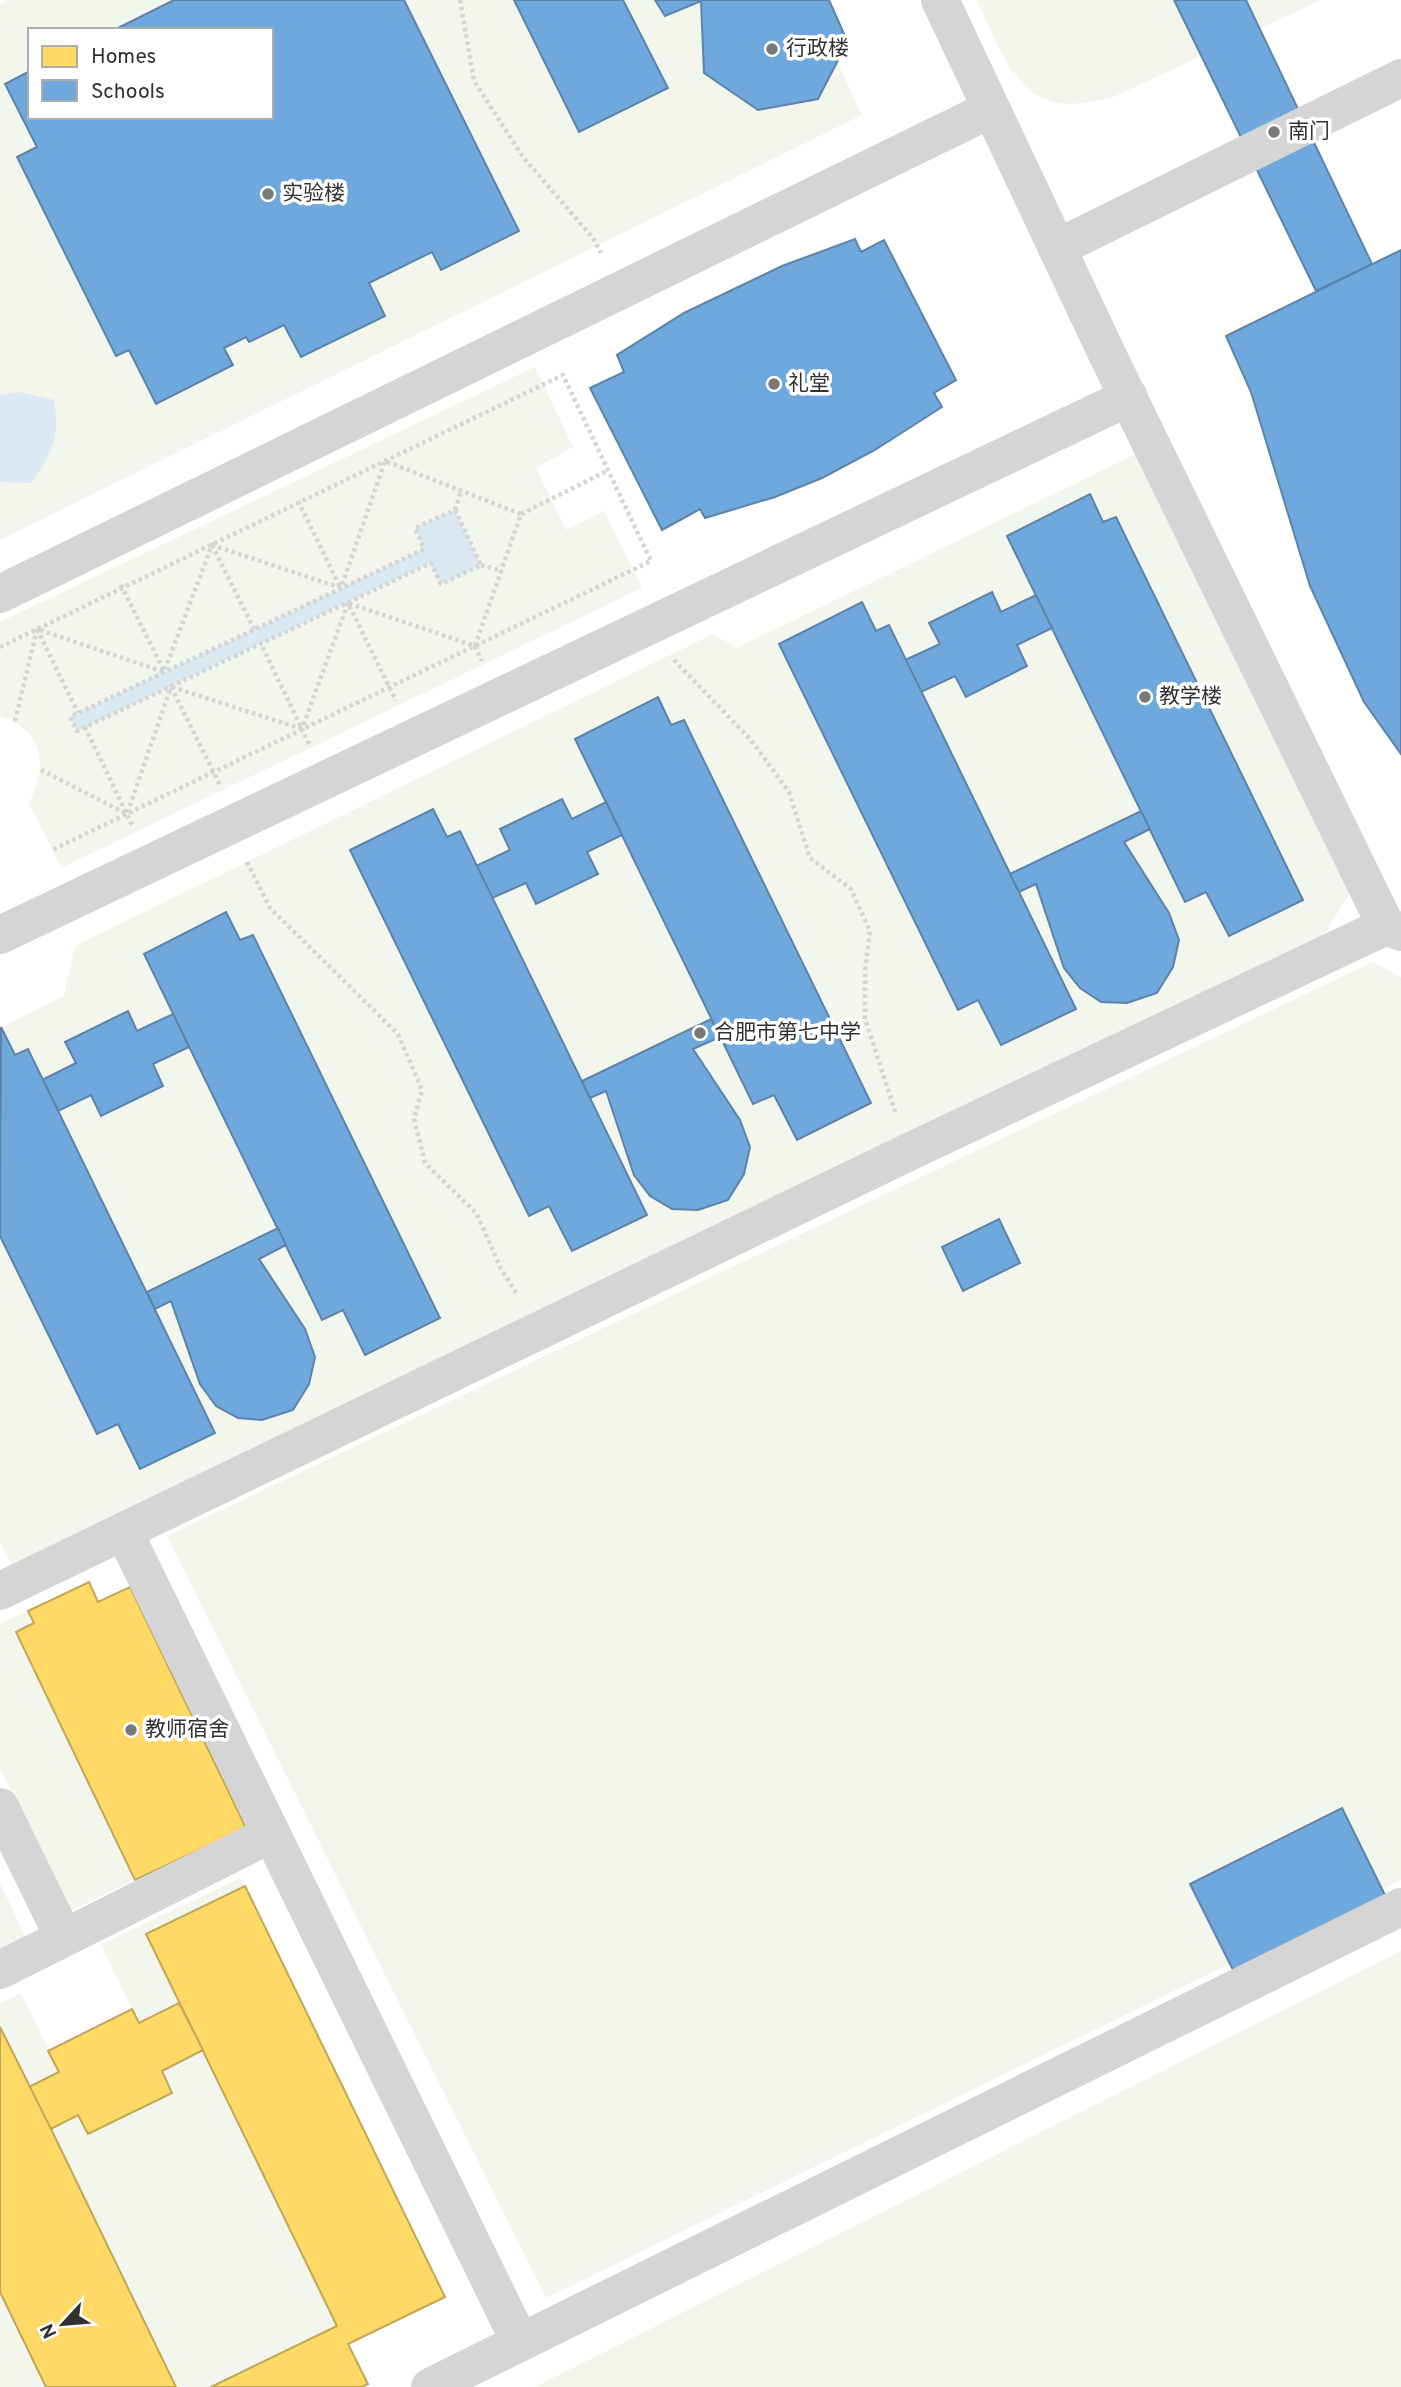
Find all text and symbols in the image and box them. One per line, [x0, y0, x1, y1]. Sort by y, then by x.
legend [28, 28, 273, 119]
place label: 行政楼 [786, 36, 849, 63]
marker: 行政楼 [764, 41, 780, 57]
text: Homes [91, 44, 156, 71]
text: Schools [91, 79, 165, 106]
place label: 南门 [1288, 119, 1330, 146]
marker: 南门 [1266, 124, 1282, 140]
place label: 实验楼 [282, 181, 345, 208]
marker: 实验楼 [260, 186, 276, 202]
place label: 礼堂 [788, 371, 830, 398]
marker: 礼堂 [766, 376, 782, 392]
place label: 教学楼 [1159, 684, 1222, 711]
marker: 教学楼 [1137, 689, 1153, 705]
place label: 合肥市第七中学 [714, 1020, 861, 1047]
marker: 合肥市第七中学 [692, 1025, 708, 1041]
place label: 教师宿舍 [145, 1717, 229, 1744]
marker: 教师宿舍 [123, 1722, 139, 1738]
north arrow [28, 2289, 98, 2359]
text: N [36, 2319, 63, 2342]

